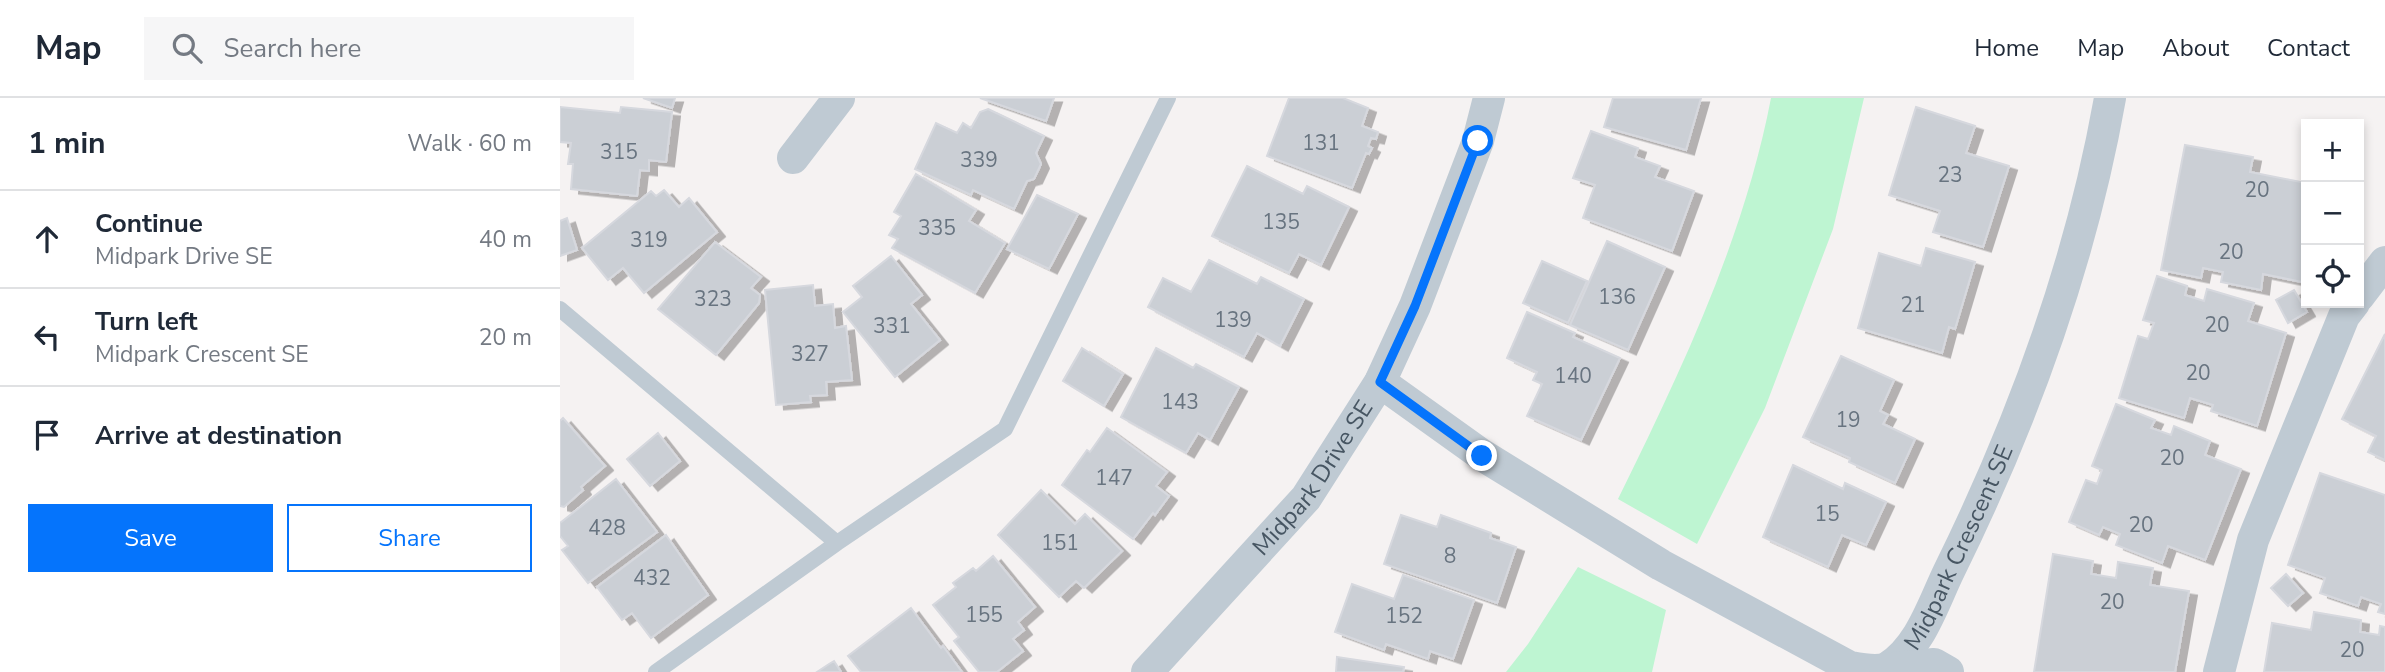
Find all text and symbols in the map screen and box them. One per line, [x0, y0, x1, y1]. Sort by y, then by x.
search box [144, 17, 634, 80]
text: Map [35, 26, 102, 71]
icon: search [168, 29, 206, 67]
text: Search here [224, 31, 361, 66]
text: Home [1974, 32, 2039, 64]
text: Map [2077, 32, 2124, 64]
text: About [2162, 32, 2229, 64]
text: Contact [2267, 32, 2350, 64]
map controls [2301, 119, 2364, 308]
button: + [2301, 119, 2364, 182]
text: 1 min [28, 123, 106, 164]
route start [1462, 125, 1493, 156]
text: Walk · 60 m [407, 128, 532, 159]
house number: 131 [1302, 129, 1340, 157]
house number: 315 [600, 138, 638, 166]
house number: 339 [960, 146, 998, 174]
house number: 23 [1937, 161, 1963, 189]
house number: 20 [2244, 176, 2270, 204]
button: − [2301, 182, 2364, 245]
text: Continue [95, 206, 203, 241]
house number: 135 [1262, 208, 1300, 236]
house number: 335 [918, 214, 956, 242]
icon: ahead [28, 220, 66, 258]
text: 40 m [479, 224, 532, 255]
house number: 319 [630, 226, 668, 254]
house number: 20 [2218, 238, 2244, 266]
text: Midpark Drive SE [95, 241, 273, 272]
button: locate [2301, 245, 2364, 308]
house number: 136 [1598, 283, 1636, 311]
house number: 323 [694, 285, 732, 313]
house number: 21 [1900, 291, 1926, 319]
text: Turn left [95, 304, 198, 339]
house number: 139 [1214, 306, 1252, 334]
house number: 20 [2204, 311, 2230, 339]
house number: 331 [873, 312, 911, 340]
icon: left [28, 318, 66, 356]
text: 20 m [479, 322, 532, 353]
text: Midpark Crescent SE [95, 339, 309, 370]
house number: 327 [791, 340, 829, 368]
house number: 20 [2185, 359, 2211, 387]
house number: 140 [1554, 362, 1592, 390]
house number: 143 [1161, 388, 1199, 416]
street label: Midpark Drive SE [1245, 394, 1380, 562]
house number: 19 [1835, 406, 1861, 434]
icon: arrive [28, 416, 66, 454]
text: Arrive at destination [95, 418, 342, 453]
route end [1466, 440, 1497, 471]
street label: Midpark Crescent SE [1897, 440, 2020, 657]
house number: 20 [2159, 444, 2185, 472]
house number: 147 [1095, 464, 1133, 492]
house number: 15 [1814, 500, 1840, 528]
button: Save [28, 504, 273, 572]
button: Share [287, 504, 532, 572]
house number: 20 [2128, 511, 2154, 539]
house number: 428 [588, 514, 626, 542]
house number: 151 [1041, 529, 1079, 557]
house number: 8 [1444, 542, 1456, 570]
house number: 432 [633, 564, 671, 592]
house number: 20 [2099, 588, 2125, 616]
house number: 155 [965, 601, 1003, 629]
house number: 152 [1385, 602, 1423, 630]
house number: 20 [2339, 636, 2365, 664]

